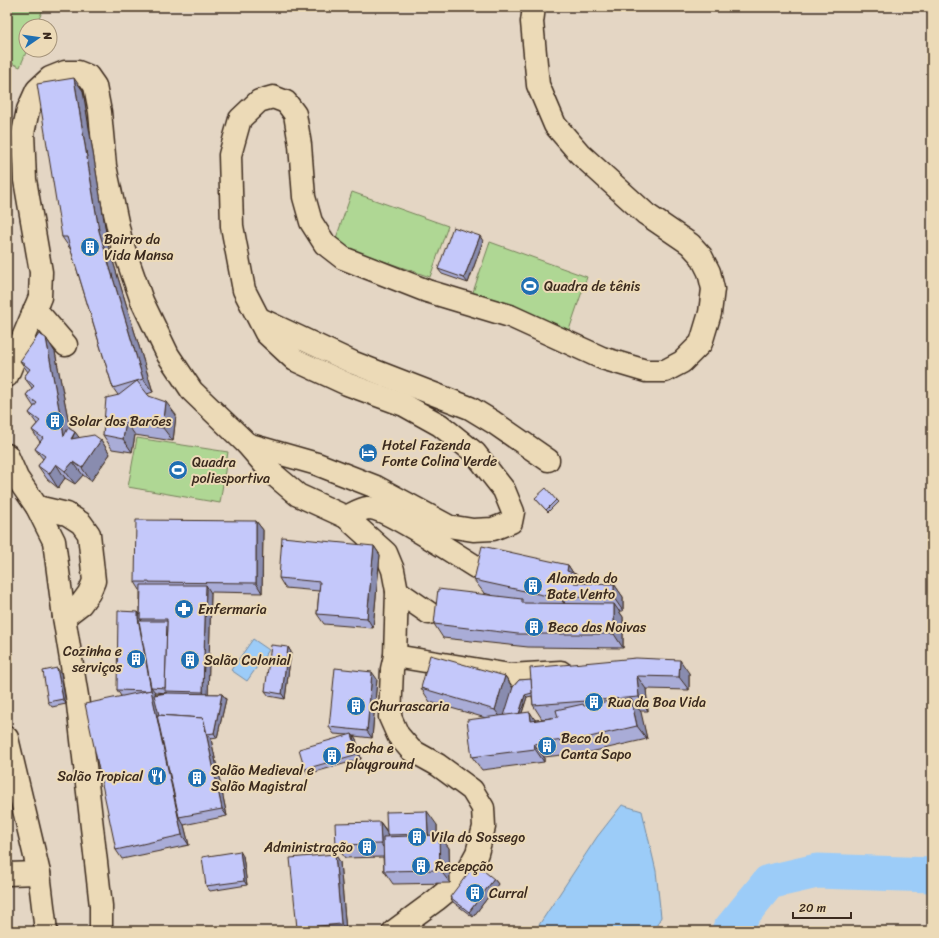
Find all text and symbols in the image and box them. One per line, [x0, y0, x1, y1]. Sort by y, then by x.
north arrow [18, 18, 58, 58]
text: N [37, 29, 57, 42]
place label: Bairro da Vida Mansa [104, 227, 174, 268]
building icon: Bairro da Vida Mansa [79, 236, 101, 258]
place label: Quadra de tênis [544, 274, 640, 299]
sports icon: Quadra de tênis [519, 275, 541, 297]
place label: Solar dos Barões [69, 409, 172, 434]
building icon: Solar dos Barões [44, 410, 66, 432]
place label: Hotel Fazenda Fonte Colina Verde [382, 433, 497, 474]
hotel icon: Hotel Fazenda Fonte Colina Verde [357, 442, 379, 464]
place label: Quadra poliesportiva [191, 450, 270, 491]
sports icon: Quadra poliesportiva [167, 459, 189, 481]
place label: Alameda do Bate Vento [546, 566, 618, 607]
building icon: Alameda do Bate Vento [522, 575, 544, 597]
place label: Enfermaria [198, 597, 267, 622]
pharmacy icon: Enfermaria [173, 598, 195, 620]
place label: Beco das Noivas [548, 615, 647, 640]
building icon: Beco das Noivas [523, 616, 545, 638]
place label: Cozinha e serviços [63, 639, 123, 680]
building icon: Cozinha e serviços [125, 648, 147, 670]
place label: Salão Colonial [204, 648, 292, 673]
building icon: Salão Colonial [179, 649, 201, 671]
place label: Rua da Boa Vida [608, 690, 706, 715]
building icon: Rua da Boa Vida [583, 691, 605, 713]
place label: Churrascaria [370, 694, 450, 719]
building icon: Churrascaria [345, 695, 367, 717]
place label: Beco do Canta Sapo [561, 726, 631, 767]
building icon: Beco do Canta Sapo [536, 735, 558, 757]
place label: Bocha e playground [345, 736, 416, 777]
building icon: Bocha e playground [321, 745, 343, 767]
place label: Salão Medieval e Salão Magistral [211, 758, 314, 799]
place label: Salão Tropical [57, 764, 144, 789]
restaurant icon: Salão Tropical [146, 765, 168, 787]
building icon: Salão Medieval e Salão Magistral [186, 767, 208, 789]
place label: Vila do Sossego [431, 825, 525, 850]
building icon: Vila do Sossego [406, 826, 428, 848]
place label: Administração [263, 835, 353, 860]
building icon: Administração [356, 836, 378, 858]
place label: Recepção [435, 854, 493, 879]
building icon: Recepção [410, 855, 432, 877]
place label: Curral [489, 881, 529, 906]
building icon: Curral [464, 882, 486, 904]
scale bar [793, 894, 851, 920]
text: 20 m [799, 897, 826, 919]

